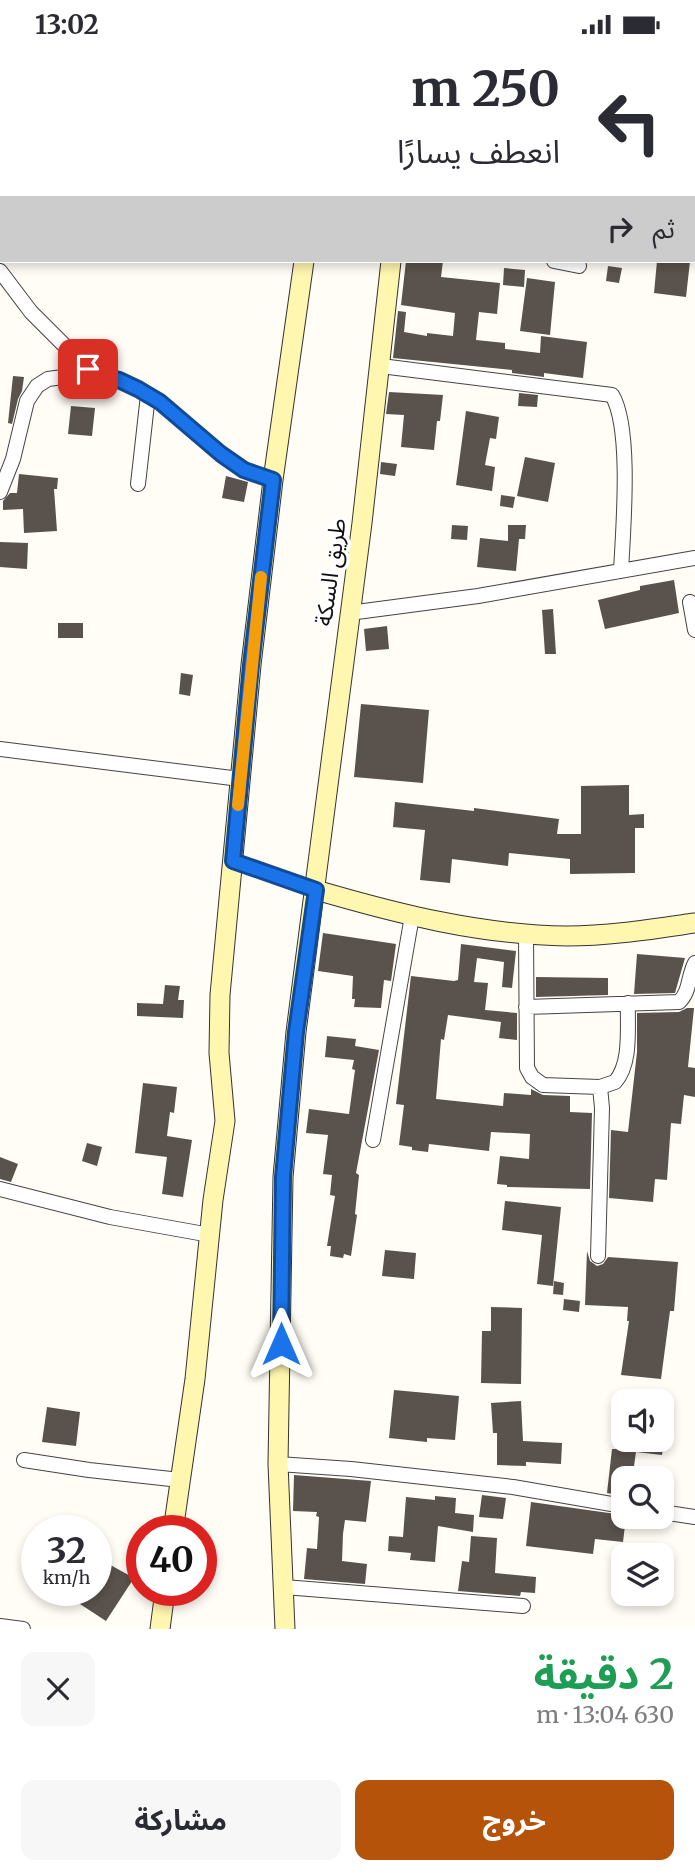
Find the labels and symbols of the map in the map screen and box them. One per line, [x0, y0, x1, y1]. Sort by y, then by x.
pin [58, 339, 118, 399]
street label: طريق السكة [308, 516, 352, 628]
position arrow [244, 1307, 318, 1381]
speed limit sign: 40 [126, 1515, 217, 1606]

